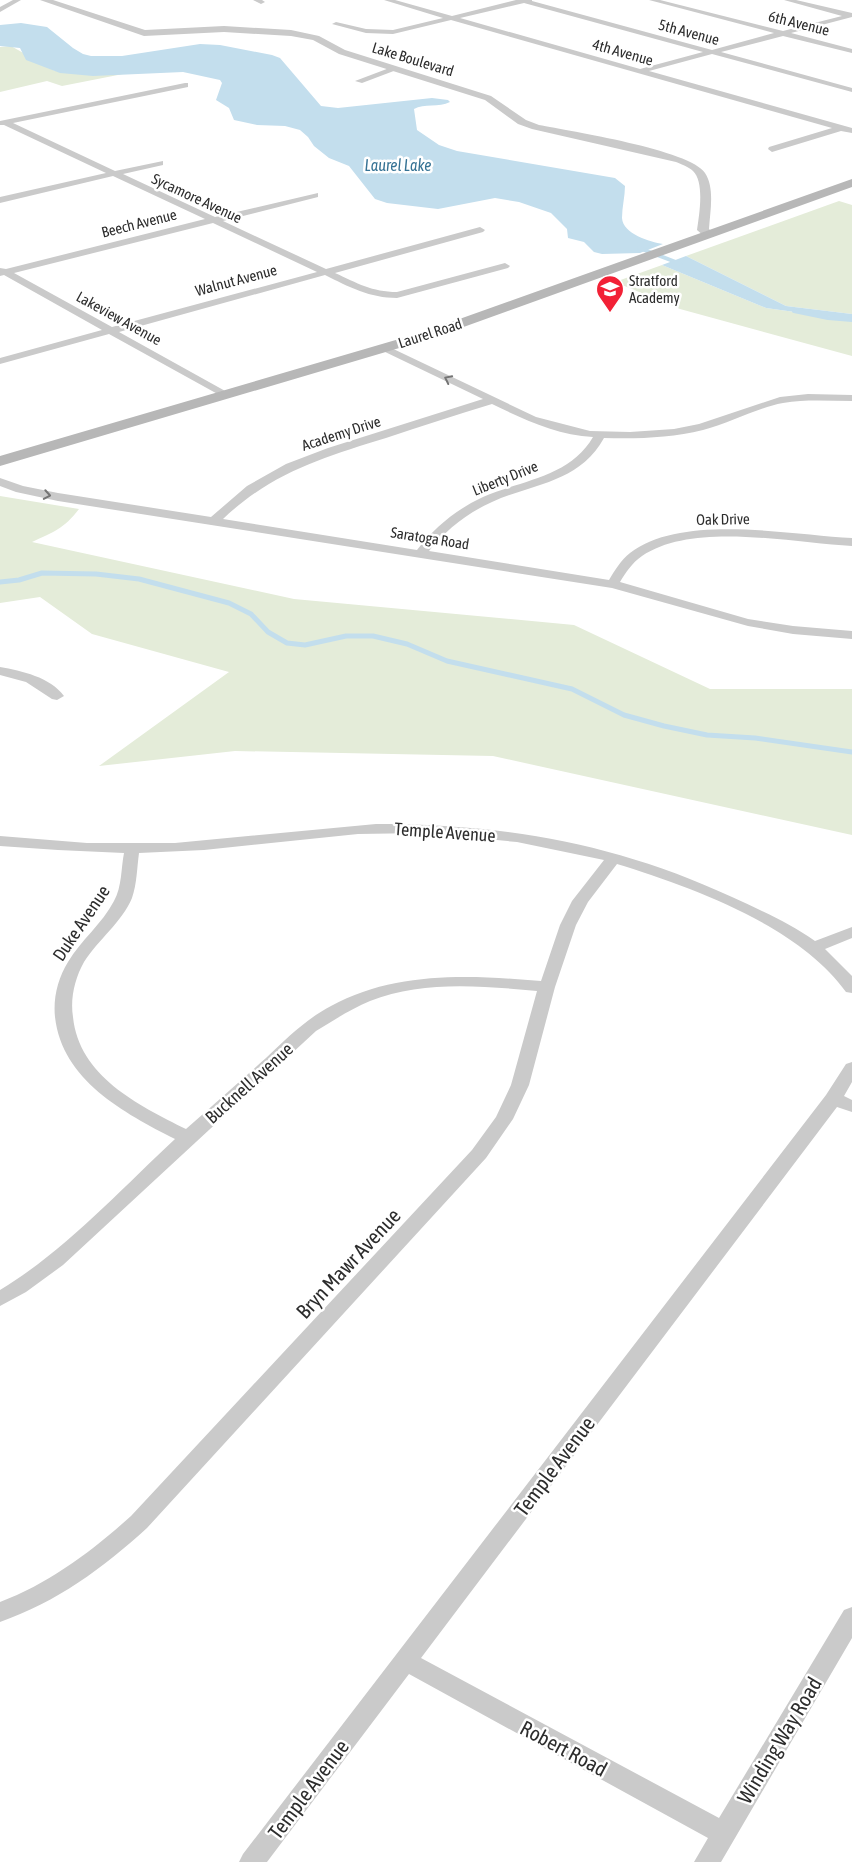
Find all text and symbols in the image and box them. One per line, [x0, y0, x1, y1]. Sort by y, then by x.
street label: 6th Avenue [767, 7, 831, 39]
street label: 5th Avenue [657, 16, 721, 48]
street label: 4th Avenue [591, 35, 655, 69]
street label: Lake Boulevard [370, 39, 456, 79]
water label: Laurel Lake [365, 156, 431, 174]
street label: Sycamore Avenue [149, 170, 245, 226]
street label: Beech Avenue [100, 205, 179, 241]
street label: Walnut Avenue [193, 261, 279, 299]
place label: Stratford Academy [629, 272, 680, 306]
school or university icon: Stratford Academy [595, 274, 625, 313]
street label: Lakeview Avenue [74, 288, 165, 348]
street label: Laurel Road [396, 315, 464, 351]
one-way arrow [445, 375, 454, 385]
street label: Academy Drive [299, 412, 383, 454]
street label: Liberty Drive [470, 457, 540, 499]
one-way arrow [43, 489, 51, 499]
street label: Oak Drive [696, 510, 750, 528]
street label: Saratoga Road [389, 523, 471, 553]
street label: Temple Avenue [394, 818, 496, 846]
street label: Duke Avenue [48, 881, 114, 965]
street label: Bucknell Avenue [201, 1038, 297, 1128]
street label: Bryn Mawr Avenue [291, 1203, 405, 1323]
street label: Temple Avenue [509, 1411, 599, 1521]
street label: Winding Way Road [732, 1672, 826, 1808]
street label: Robert Road [516, 1715, 612, 1781]
street label: Temple Avenue [263, 1734, 353, 1844]

